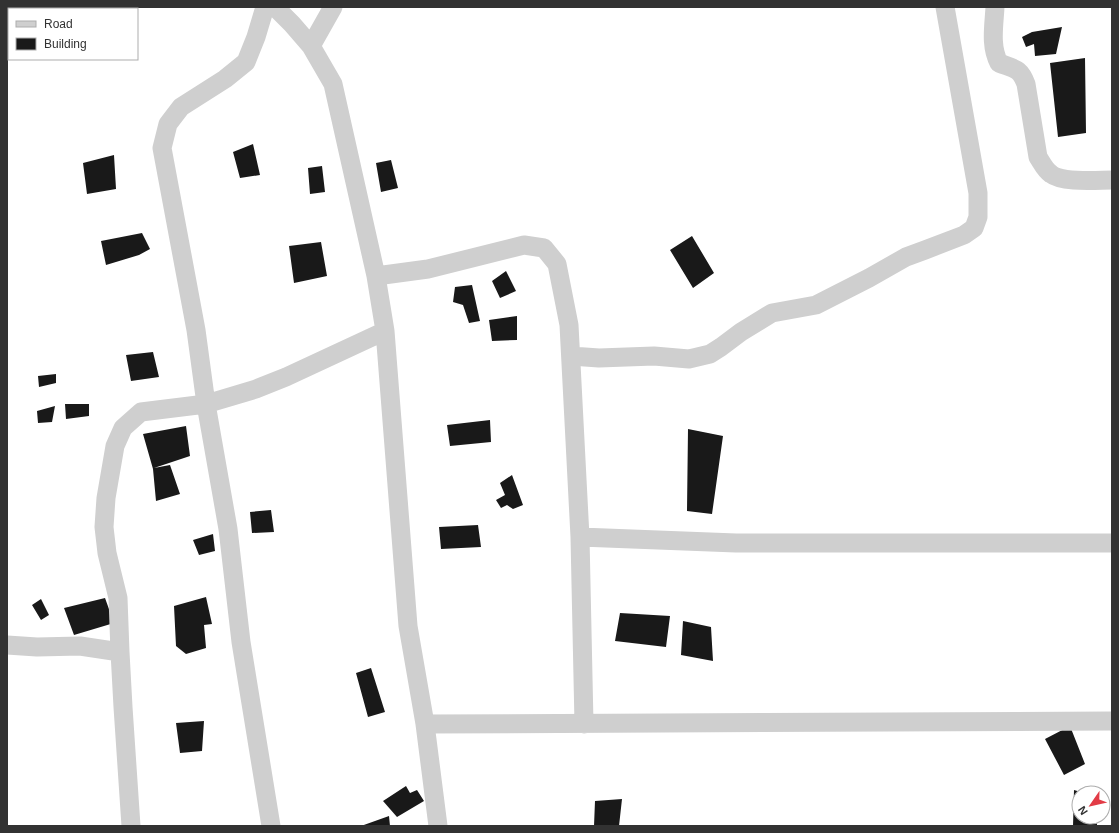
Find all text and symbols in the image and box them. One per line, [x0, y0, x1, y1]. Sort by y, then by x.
legend [8, 8, 138, 60]
text: Road [44, 17, 73, 31]
text: Building [44, 37, 87, 51]
north arrow [1071, 785, 1111, 825]
text: N [1075, 804, 1090, 817]

